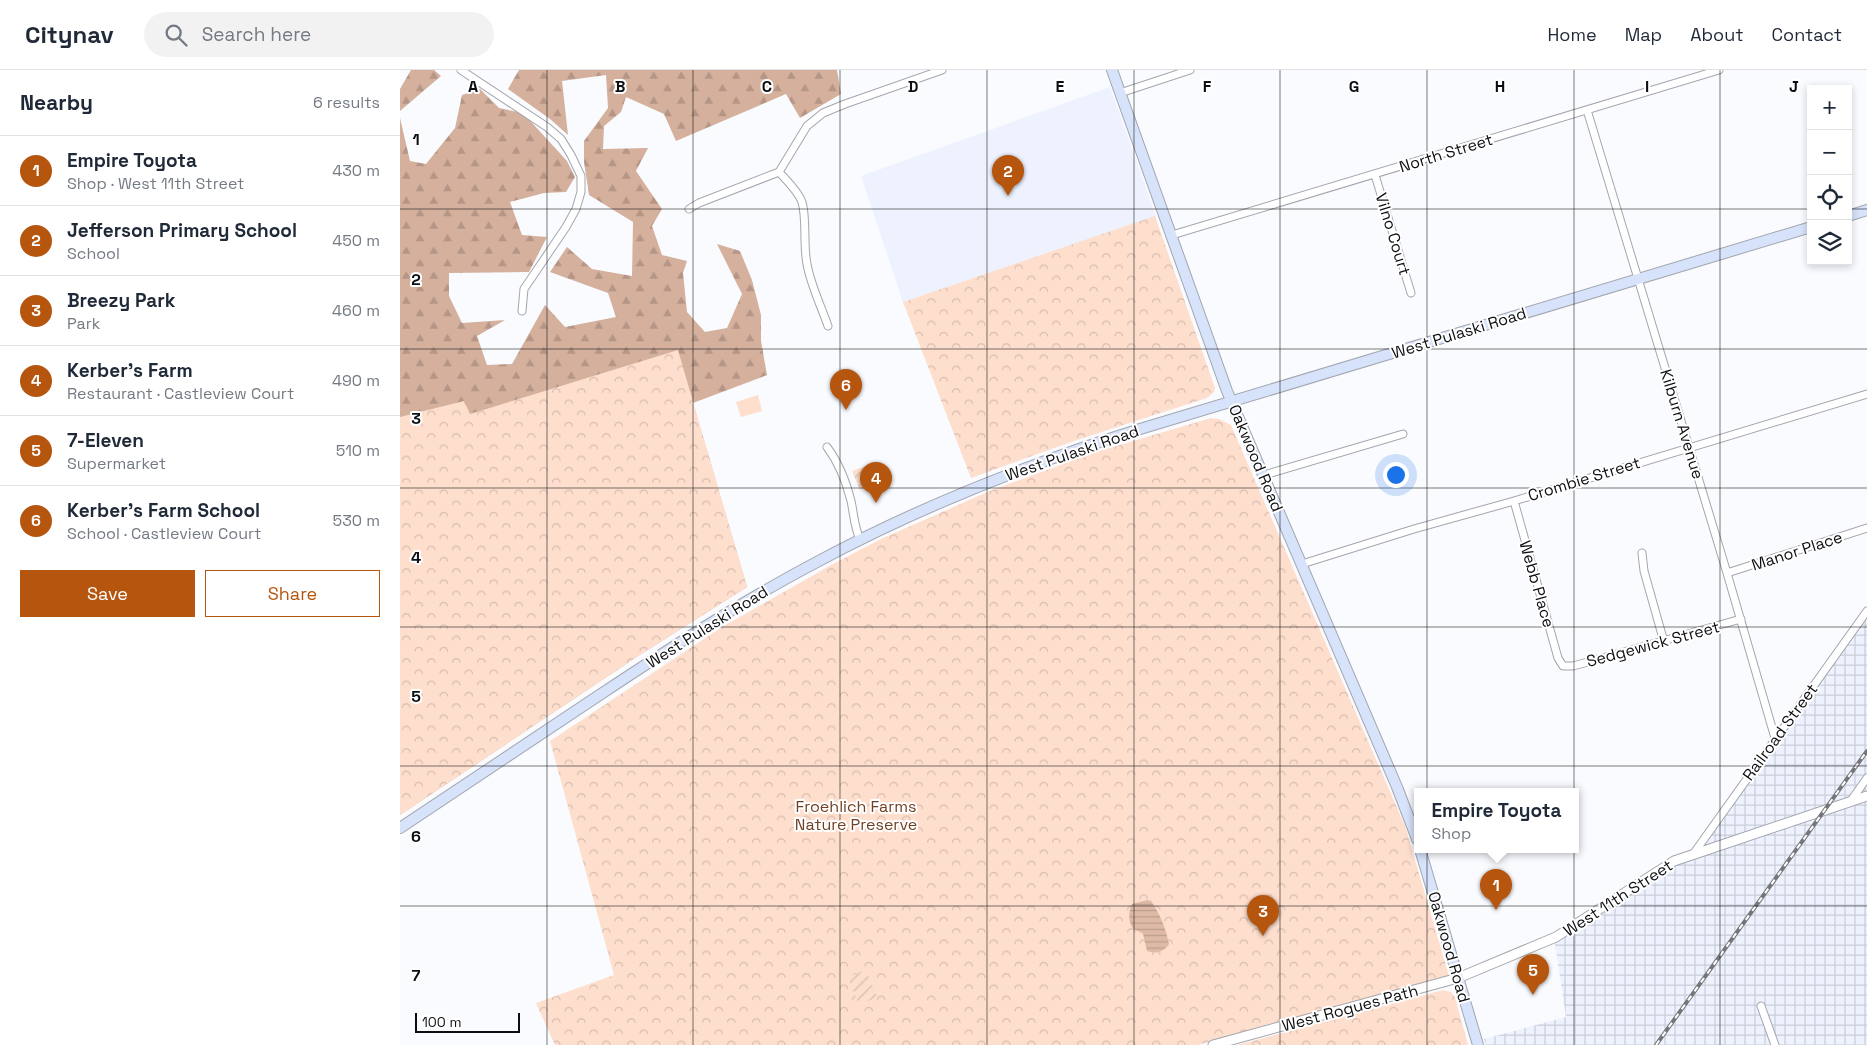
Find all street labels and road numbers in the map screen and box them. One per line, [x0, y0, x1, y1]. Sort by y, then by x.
street label: North Street [1397, 129, 1495, 177]
street label: Vilno Court [1371, 190, 1415, 278]
street label: West Pulaski Road [1389, 303, 1529, 363]
street label: Kilburn Avenue [1655, 366, 1709, 482]
street label: Oakwood Road [1224, 401, 1288, 515]
street label: West Pulaski Road [1002, 420, 1142, 486]
street label: Crombie Street [1525, 452, 1643, 506]
street label: Manor Place [1749, 526, 1845, 576]
street label: Webb Place [1515, 538, 1559, 630]
street label: West Pulaski Road [642, 581, 772, 673]
street label: Sedgewick Street [1584, 616, 1722, 672]
street label: Railroad Street [1738, 679, 1822, 785]
street label: West 11th Street [1559, 855, 1677, 941]
street label: Oakwood Road [1423, 889, 1475, 1005]
street label: West Rogues Path [1280, 980, 1420, 1036]

